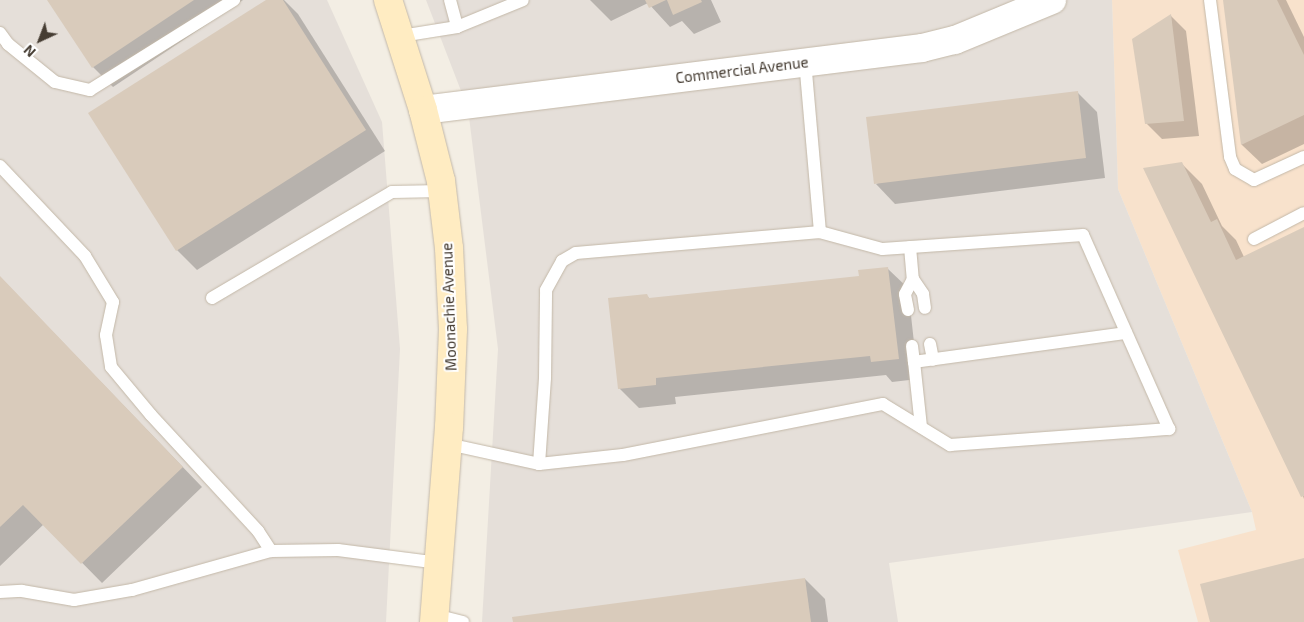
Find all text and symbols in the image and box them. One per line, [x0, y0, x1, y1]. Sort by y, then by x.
north arrow [15, 15, 65, 65]
text: N [20, 42, 39, 61]
street label: Commercial Avenue [674, 53, 810, 87]
street label: Moonachie Avenue [438, 242, 460, 372]

